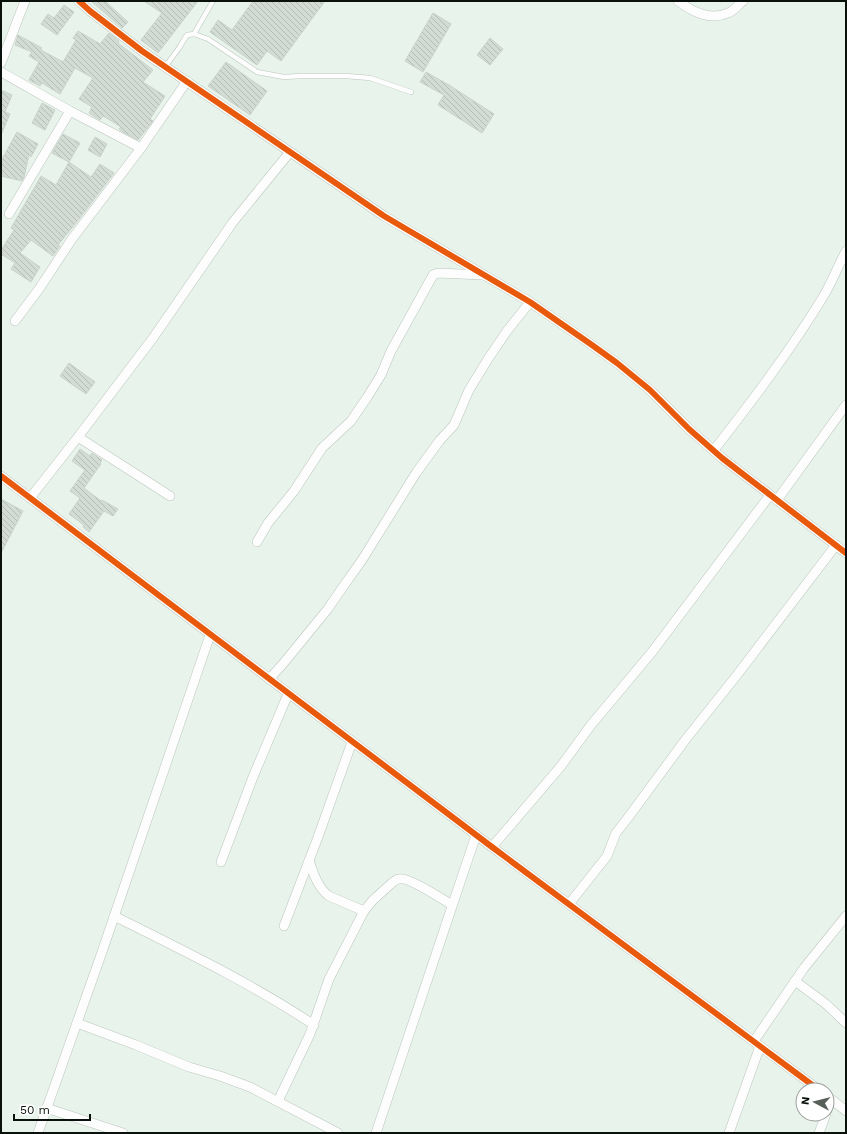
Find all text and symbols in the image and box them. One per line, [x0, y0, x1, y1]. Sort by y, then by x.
north arrow [795, 1082, 835, 1122]
scale bar [14, 1096, 90, 1122]
text: N [799, 1096, 813, 1106]
text: 50 m [20, 1103, 50, 1117]

